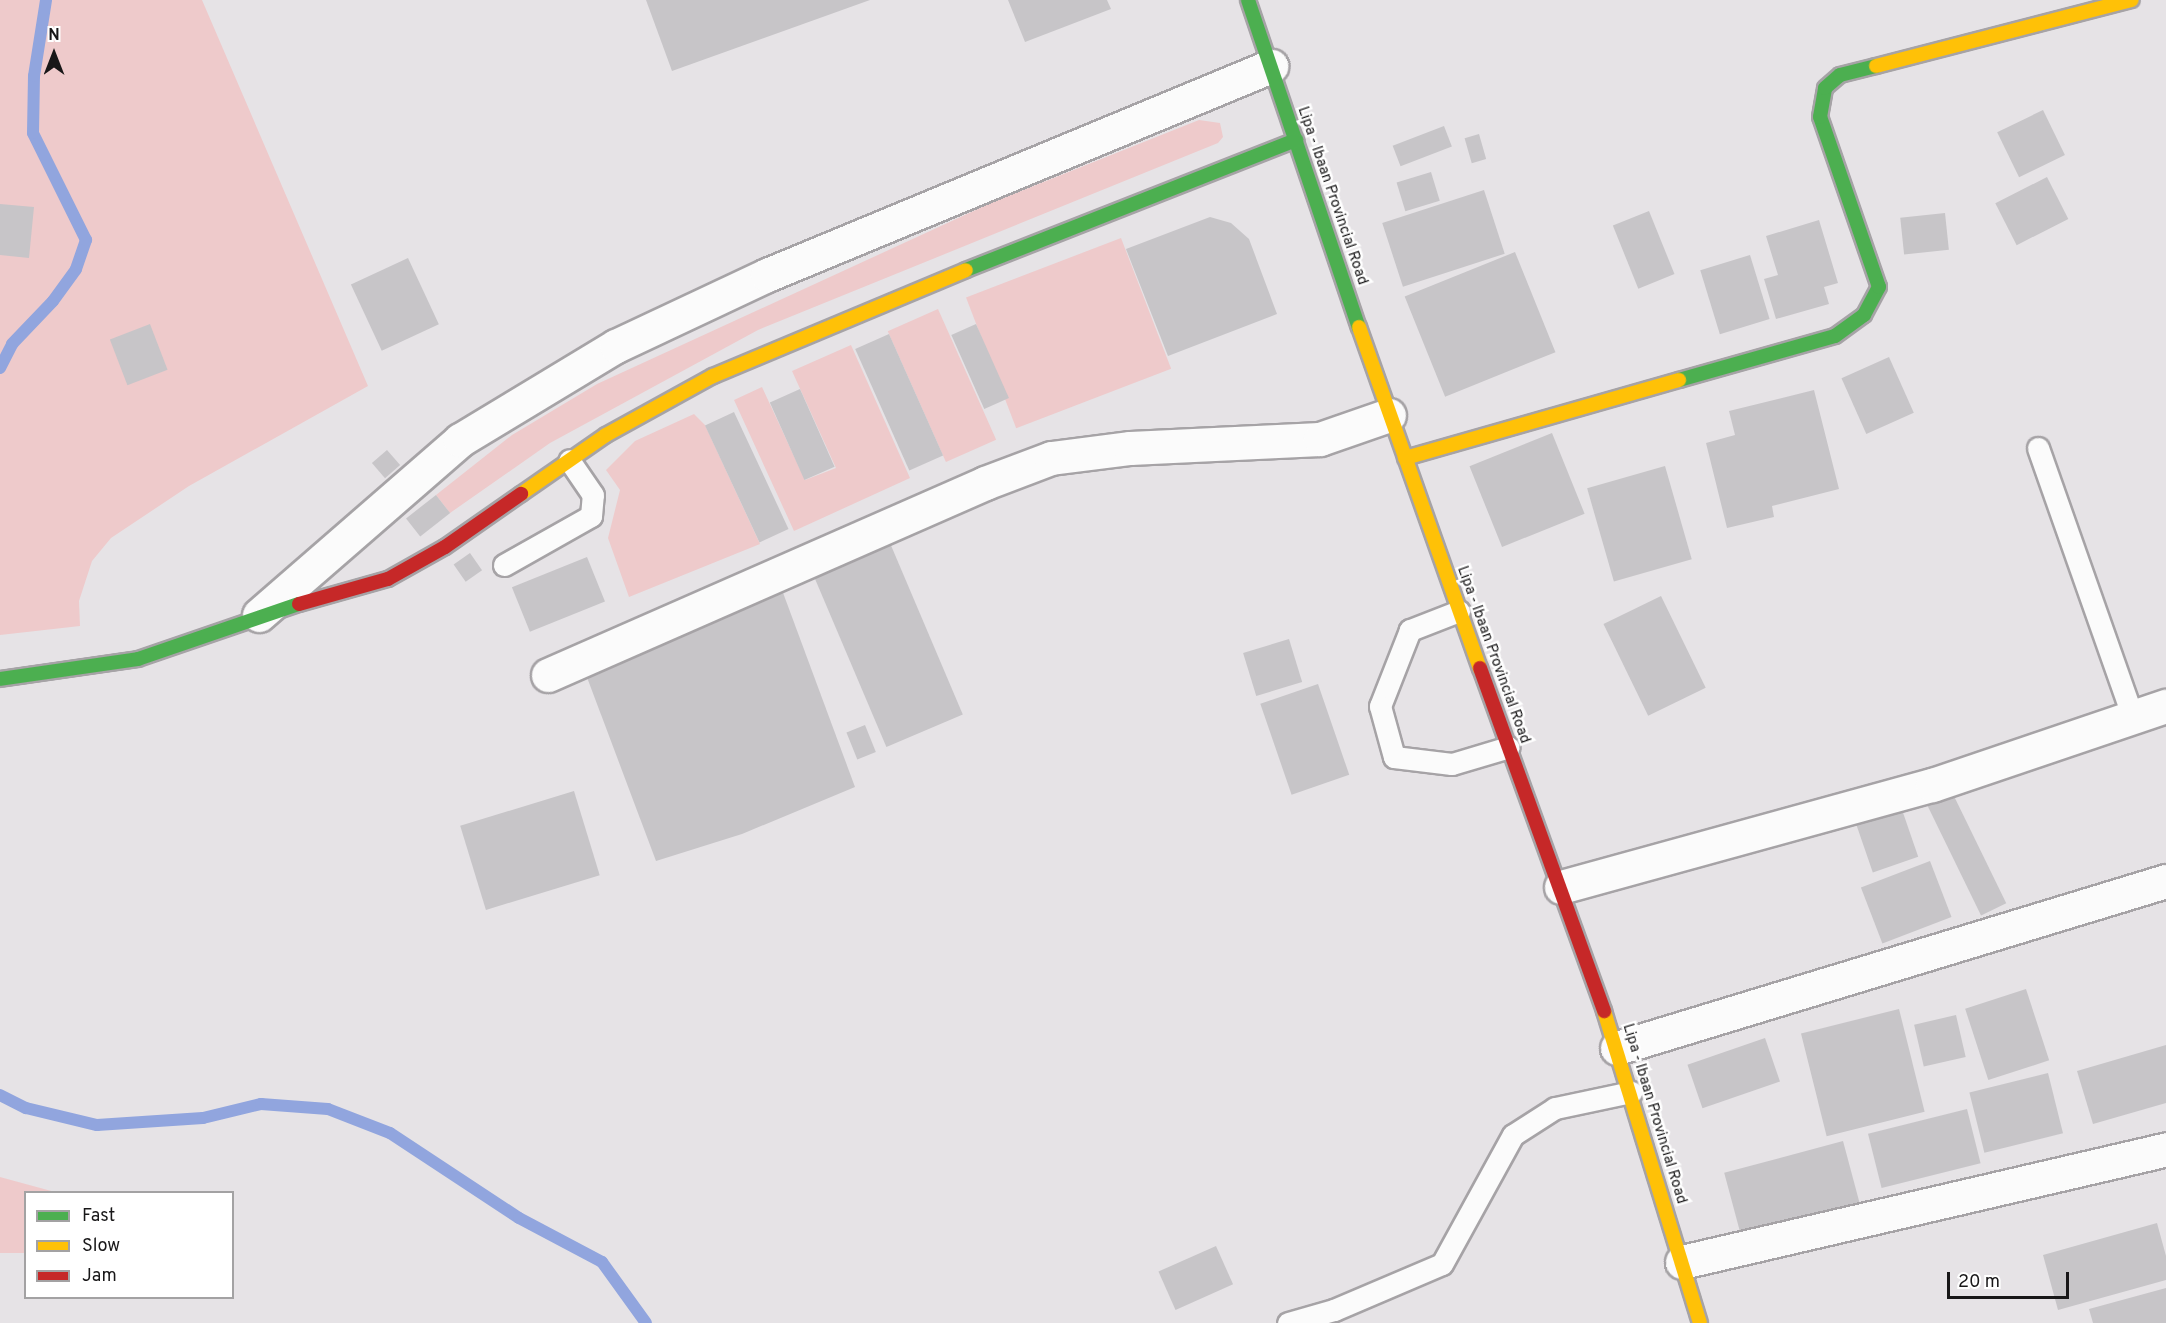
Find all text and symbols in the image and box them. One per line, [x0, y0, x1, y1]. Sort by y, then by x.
north arrow [24, 24, 84, 84]
text: N [48, 26, 60, 46]
street label: Lipa - Ibaan Provincial Road [1293, 104, 1371, 288]
street label: Lipa - Ibaan Provincial Road [1452, 564, 1534, 746]
street label: Lipa - Ibaan Provincial Road [1618, 1022, 1690, 1206]
legend [24, 1191, 234, 1299]
text: Fast [82, 1205, 115, 1228]
text: Slow [82, 1235, 120, 1258]
scale bar [1950, 1260, 2072, 1298]
text: Jam [82, 1265, 117, 1288]
text: 20 m [1958, 1271, 2000, 1294]

